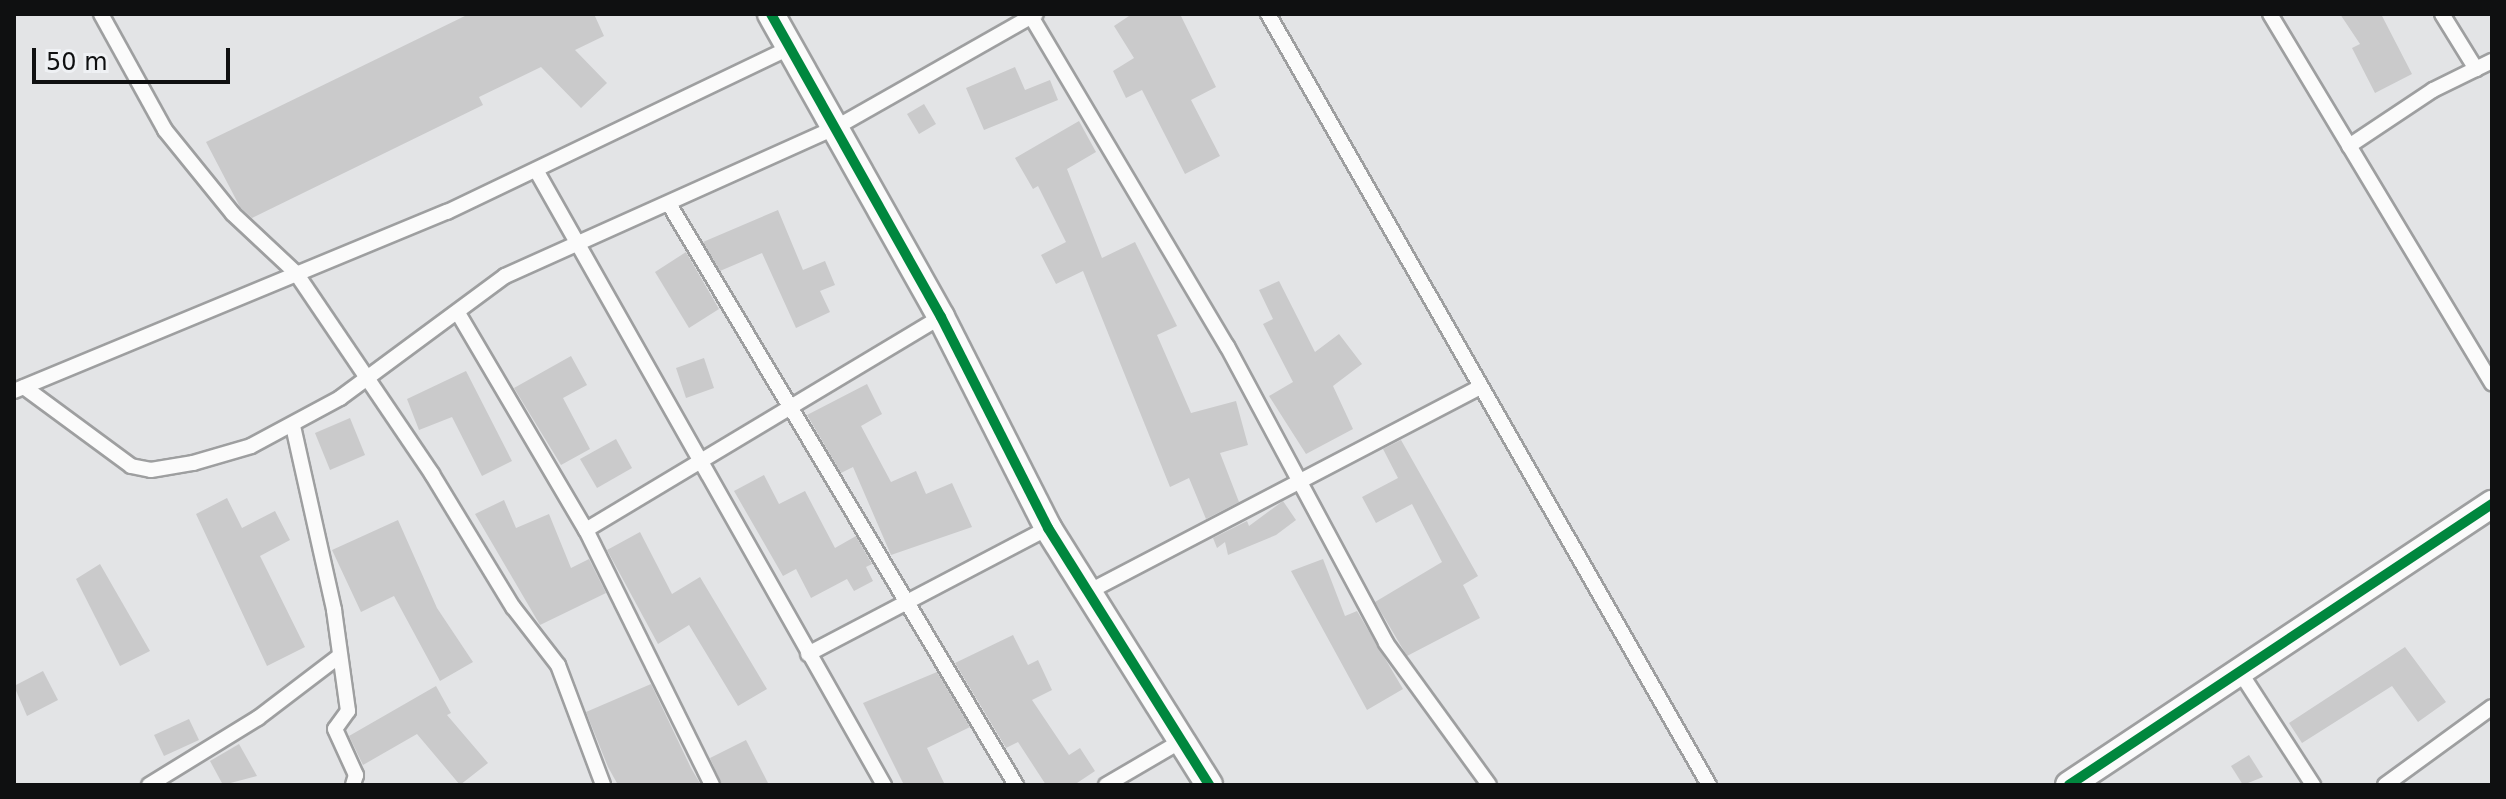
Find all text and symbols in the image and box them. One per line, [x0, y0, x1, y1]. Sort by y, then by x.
scale bar [36, 32, 234, 82]
text: 50 m [46, 48, 108, 76]

